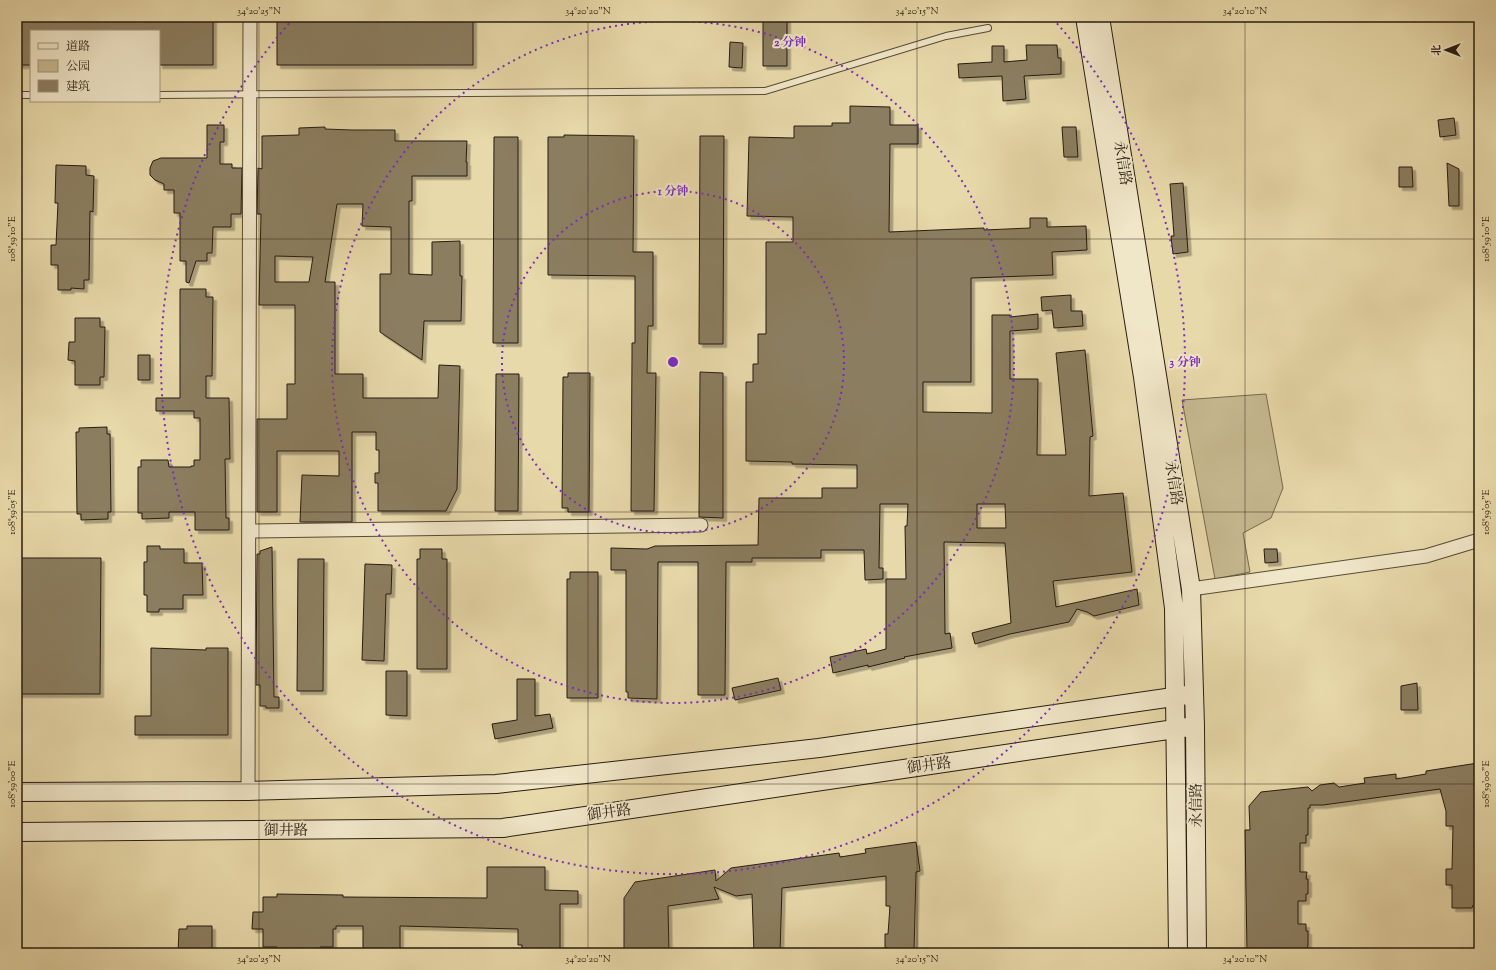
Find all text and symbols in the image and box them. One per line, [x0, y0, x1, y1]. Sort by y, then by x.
text: 34°20'25"N [237, 4, 281, 19]
text: 34°20'20"N [565, 4, 611, 19]
text: 34°20'15"N [896, 4, 938, 19]
text: 34°20'10"N [1223, 4, 1267, 19]
legend [30, 30, 160, 102]
north arrow [1426, 30, 1466, 70]
text: 2 分钟 [774, 34, 806, 52]
text: 道路 [66, 38, 90, 56]
text: 北 [1429, 45, 1445, 56]
text: 公园 [66, 58, 90, 76]
text: 建筑 [66, 78, 90, 96]
street label: 永信路 [1108, 139, 1135, 187]
text: 1 分钟 [657, 183, 688, 201]
text: 108°59'10"E [5, 216, 20, 262]
text: 108°59'10"E [1479, 216, 1494, 262]
text: 3 分钟 [1169, 354, 1201, 372]
centre of rings [666, 355, 680, 369]
street label: 永信路 [1159, 459, 1186, 507]
text: 108°59'05"E [5, 489, 20, 535]
text: 108°59'05"E [1479, 489, 1494, 535]
street label: 御井路 [905, 753, 953, 780]
text: 108°59'00"E [5, 761, 20, 807]
text: 108°59'00"E [1479, 761, 1494, 807]
street label: 永信路 [1187, 782, 1208, 828]
street label: 御井路 [585, 800, 633, 827]
street label: 御井路 [263, 821, 309, 842]
text: 34°20'25"N [237, 952, 281, 967]
text: 34°20'20"N [565, 952, 611, 967]
text: 34°20'15"N [896, 952, 938, 967]
text: 34°20'10"N [1223, 952, 1267, 967]

